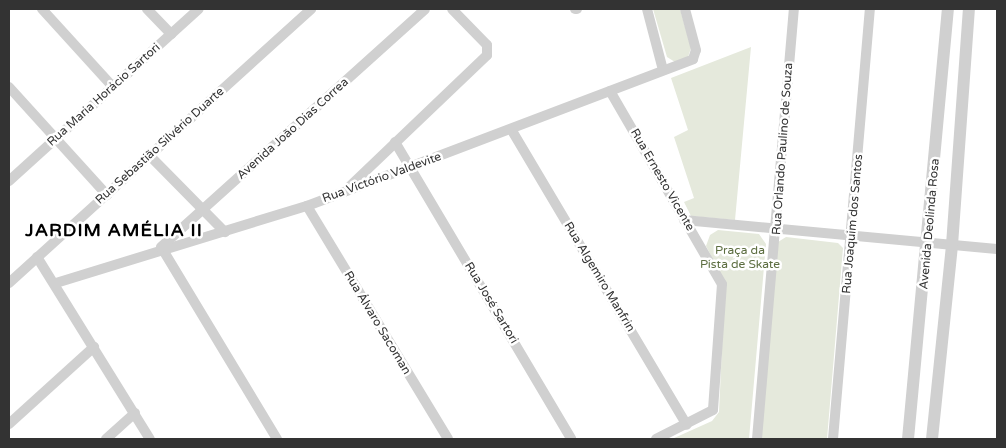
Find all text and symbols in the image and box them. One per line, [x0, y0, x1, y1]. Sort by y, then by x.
street label: Rua Maria Horácio Sartori [45, 40, 163, 150]
street label: Rua Orlando Paulino de Souza [770, 62, 796, 236]
street label: Avenida João Dias Correa [234, 75, 352, 183]
street label: Rua Sebastião Silvério Duarte [93, 84, 227, 208]
street label: Rua Ernesto Vicente [627, 126, 697, 234]
street label: Rua Victório Valdevite [321, 150, 443, 206]
street label: Rua Joaquim dos Santos [840, 154, 866, 294]
street label: Avenida Deolinda Rosa [917, 158, 943, 290]
district label: JARDIM AMÉLIA II [23, 219, 205, 241]
street label: Rua Algemiro Manfrin [560, 219, 638, 335]
park label: Praça da Pista de Skate [700, 244, 780, 272]
street label: Rua José Sartori [461, 260, 521, 346]
street label: Rua Álvaro Sacoman [340, 269, 414, 377]

